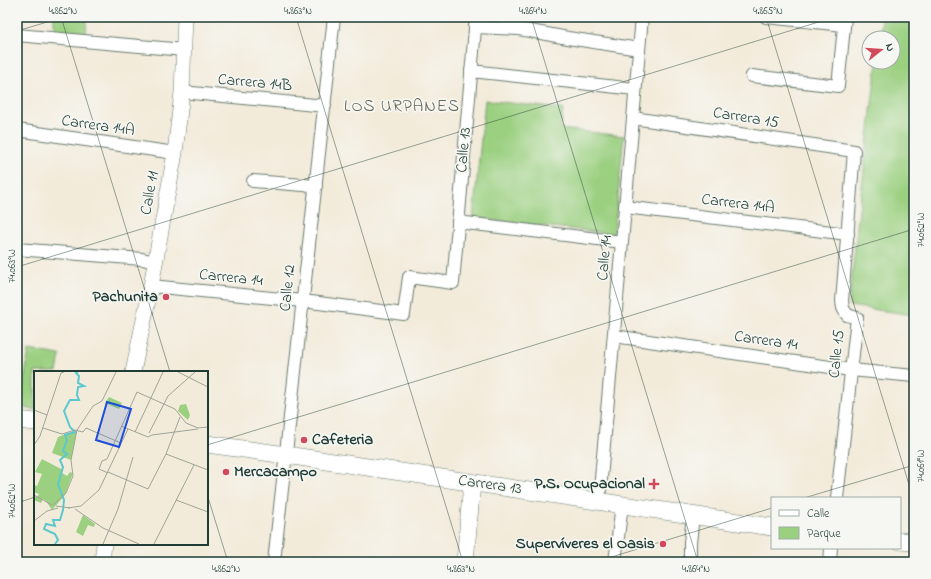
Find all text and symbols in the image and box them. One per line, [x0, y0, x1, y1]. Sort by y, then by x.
text: 4.862°N [49, 4, 78, 19]
text: 4.863°N [284, 4, 312, 19]
text: 4.864°N [519, 4, 547, 19]
text: 4.865°N [753, 4, 783, 19]
north arrow [861, 30, 901, 70]
text: N [881, 41, 898, 53]
street label: Carrera 14B [217, 68, 293, 98]
district label: LOS URPANES [344, 94, 460, 119]
street label: Carrera 15 [711, 101, 781, 135]
street label: Carrera 14A [60, 109, 136, 143]
street label: Calle 13 [450, 126, 478, 174]
street label: Calle 11 [134, 169, 166, 217]
street label: Carrera 14A [700, 188, 776, 220]
text: 74.062°W [914, 213, 929, 247]
street label: Calle 14 [591, 234, 619, 282]
text: 74.063°W [5, 249, 20, 283]
street label: Carrera 14 [198, 263, 264, 293]
street label: Calle 12 [274, 263, 302, 313]
place label: Pachunita [92, 285, 158, 309]
marker: Pachunita [161, 292, 171, 302]
street label: Carrera 14 [733, 325, 800, 357]
street label: Calle 15 [823, 329, 851, 379]
inset map [34, 371, 208, 545]
place label: Cafeteria [312, 428, 373, 452]
marker: Cafeteria [299, 435, 309, 445]
text: 74.061°W [914, 449, 929, 482]
place label: Mercacampo [234, 460, 317, 484]
marker: Mercacampo [221, 467, 231, 477]
street label: Carrera 13 [457, 469, 523, 501]
place label: P.S. Ocupacional [534, 472, 645, 496]
marker: P.S. Ocupacional [648, 478, 660, 490]
text: 74.062°W [5, 484, 20, 518]
legend [771, 497, 901, 549]
text: Calle [807, 505, 830, 523]
text: Parque [807, 525, 841, 543]
place label: Supervíveres el Oasis [515, 532, 655, 556]
marker: Supervíveres el Oasis [658, 539, 668, 549]
text: 4.862°N [212, 562, 241, 577]
text: 4.863°N [447, 562, 475, 577]
text: 4.864°N [682, 562, 710, 577]

